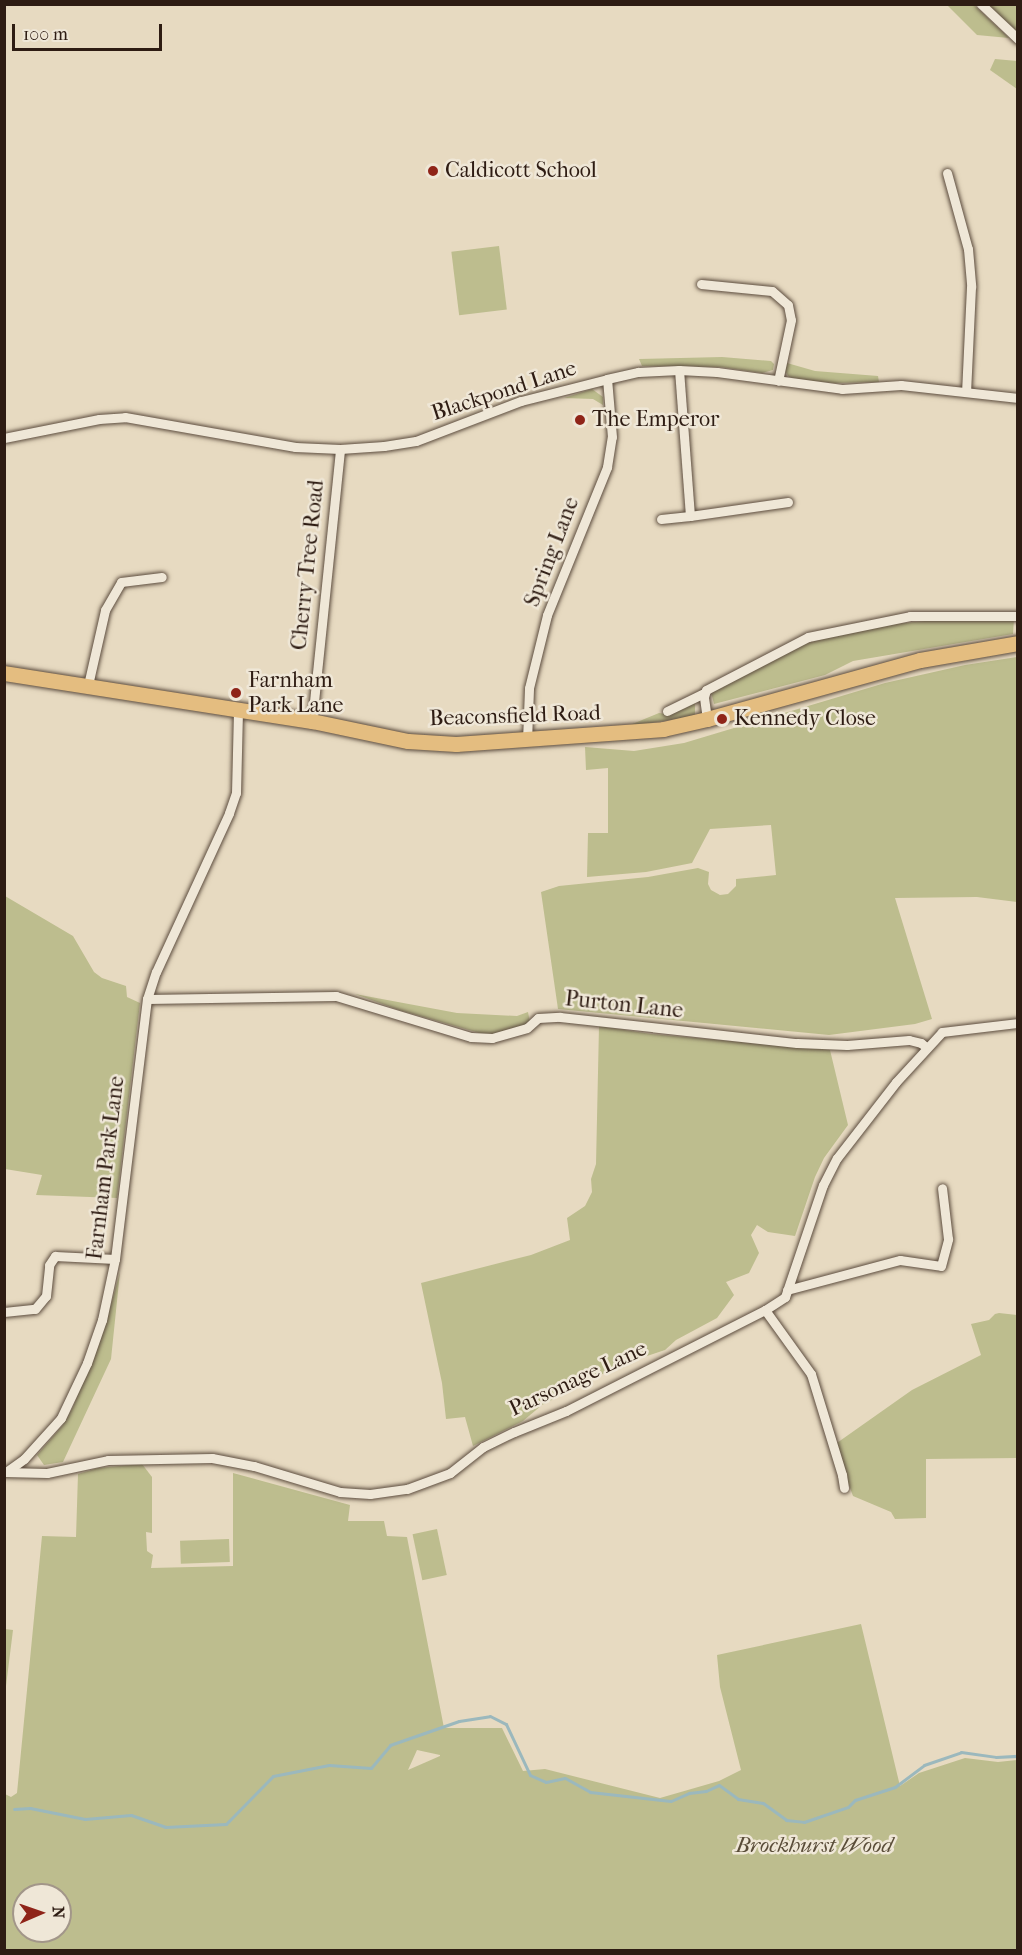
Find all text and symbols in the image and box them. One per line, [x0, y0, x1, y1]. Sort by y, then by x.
scale bar [15, 12, 165, 50]
text: 100 m [23, 24, 68, 45]
place label: Caldicott School [445, 158, 597, 184]
marker: Caldicott School [426, 164, 440, 178]
street label: Blackpond Lane [428, 355, 580, 427]
place label: The Emperor [592, 407, 719, 433]
marker: The Emperor [573, 413, 587, 427]
street label: Cherry Tree Road [286, 479, 330, 651]
street label: Spring Lane [519, 493, 585, 611]
place label: Farnham Park Lane [248, 667, 343, 718]
marker: Farnham Park Lane [229, 686, 243, 700]
street label: Beaconsfield Road [429, 700, 601, 732]
place label: Kennedy Close [734, 706, 876, 732]
marker: Kennedy Close [715, 712, 729, 726]
street label: Purton Lane [564, 986, 684, 1024]
street label: Farnham Park Lane [82, 1075, 130, 1261]
street label: Parsonage Lane [505, 1336, 651, 1422]
park label: Brockhurst Wood [735, 1833, 893, 1859]
north arrow [12, 1883, 72, 1943]
text: N [49, 1906, 68, 1919]

